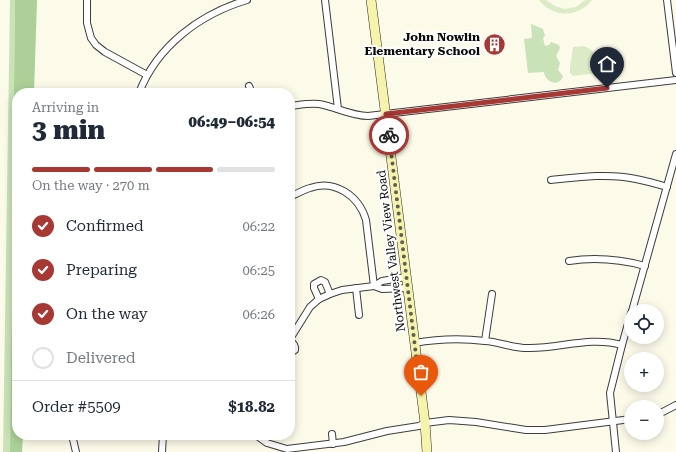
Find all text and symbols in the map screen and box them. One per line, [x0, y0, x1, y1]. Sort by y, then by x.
place label: John Nowlin Elementary School [365, 30, 480, 58]
building icon: John Nowlin Elementary School [482, 31, 508, 57]
pin [590, 47, 624, 88]
icon: home [596, 53, 618, 75]
text: Arriving in [32, 100, 99, 115]
text: 06:49–06:54 [189, 113, 275, 131]
text: 3 min [32, 115, 105, 145]
courier [369, 115, 409, 155]
icon: bike [378, 124, 400, 146]
street label: Northwest Valley View Road [374, 169, 408, 333]
text: On the way · 270 m [32, 178, 149, 193]
icon: check [32, 215, 54, 237]
text: Confirmed [66, 217, 144, 235]
text: 06:22 [243, 219, 275, 234]
icon: check [32, 259, 54, 281]
text: Preparing [66, 261, 137, 279]
text: 06:25 [243, 263, 275, 278]
icon: check [32, 303, 54, 325]
map controls [624, 304, 664, 440]
button: locate [624, 304, 664, 344]
text: On the way [66, 305, 148, 323]
text: 06:26 [243, 307, 275, 322]
text: Delivered [66, 349, 136, 367]
button: + [624, 352, 664, 392]
pin [404, 355, 438, 396]
icon: bag [410, 361, 432, 383]
text: Order #5509 [32, 398, 121, 416]
text: $18.82 [228, 398, 275, 416]
button: − [624, 400, 664, 440]

